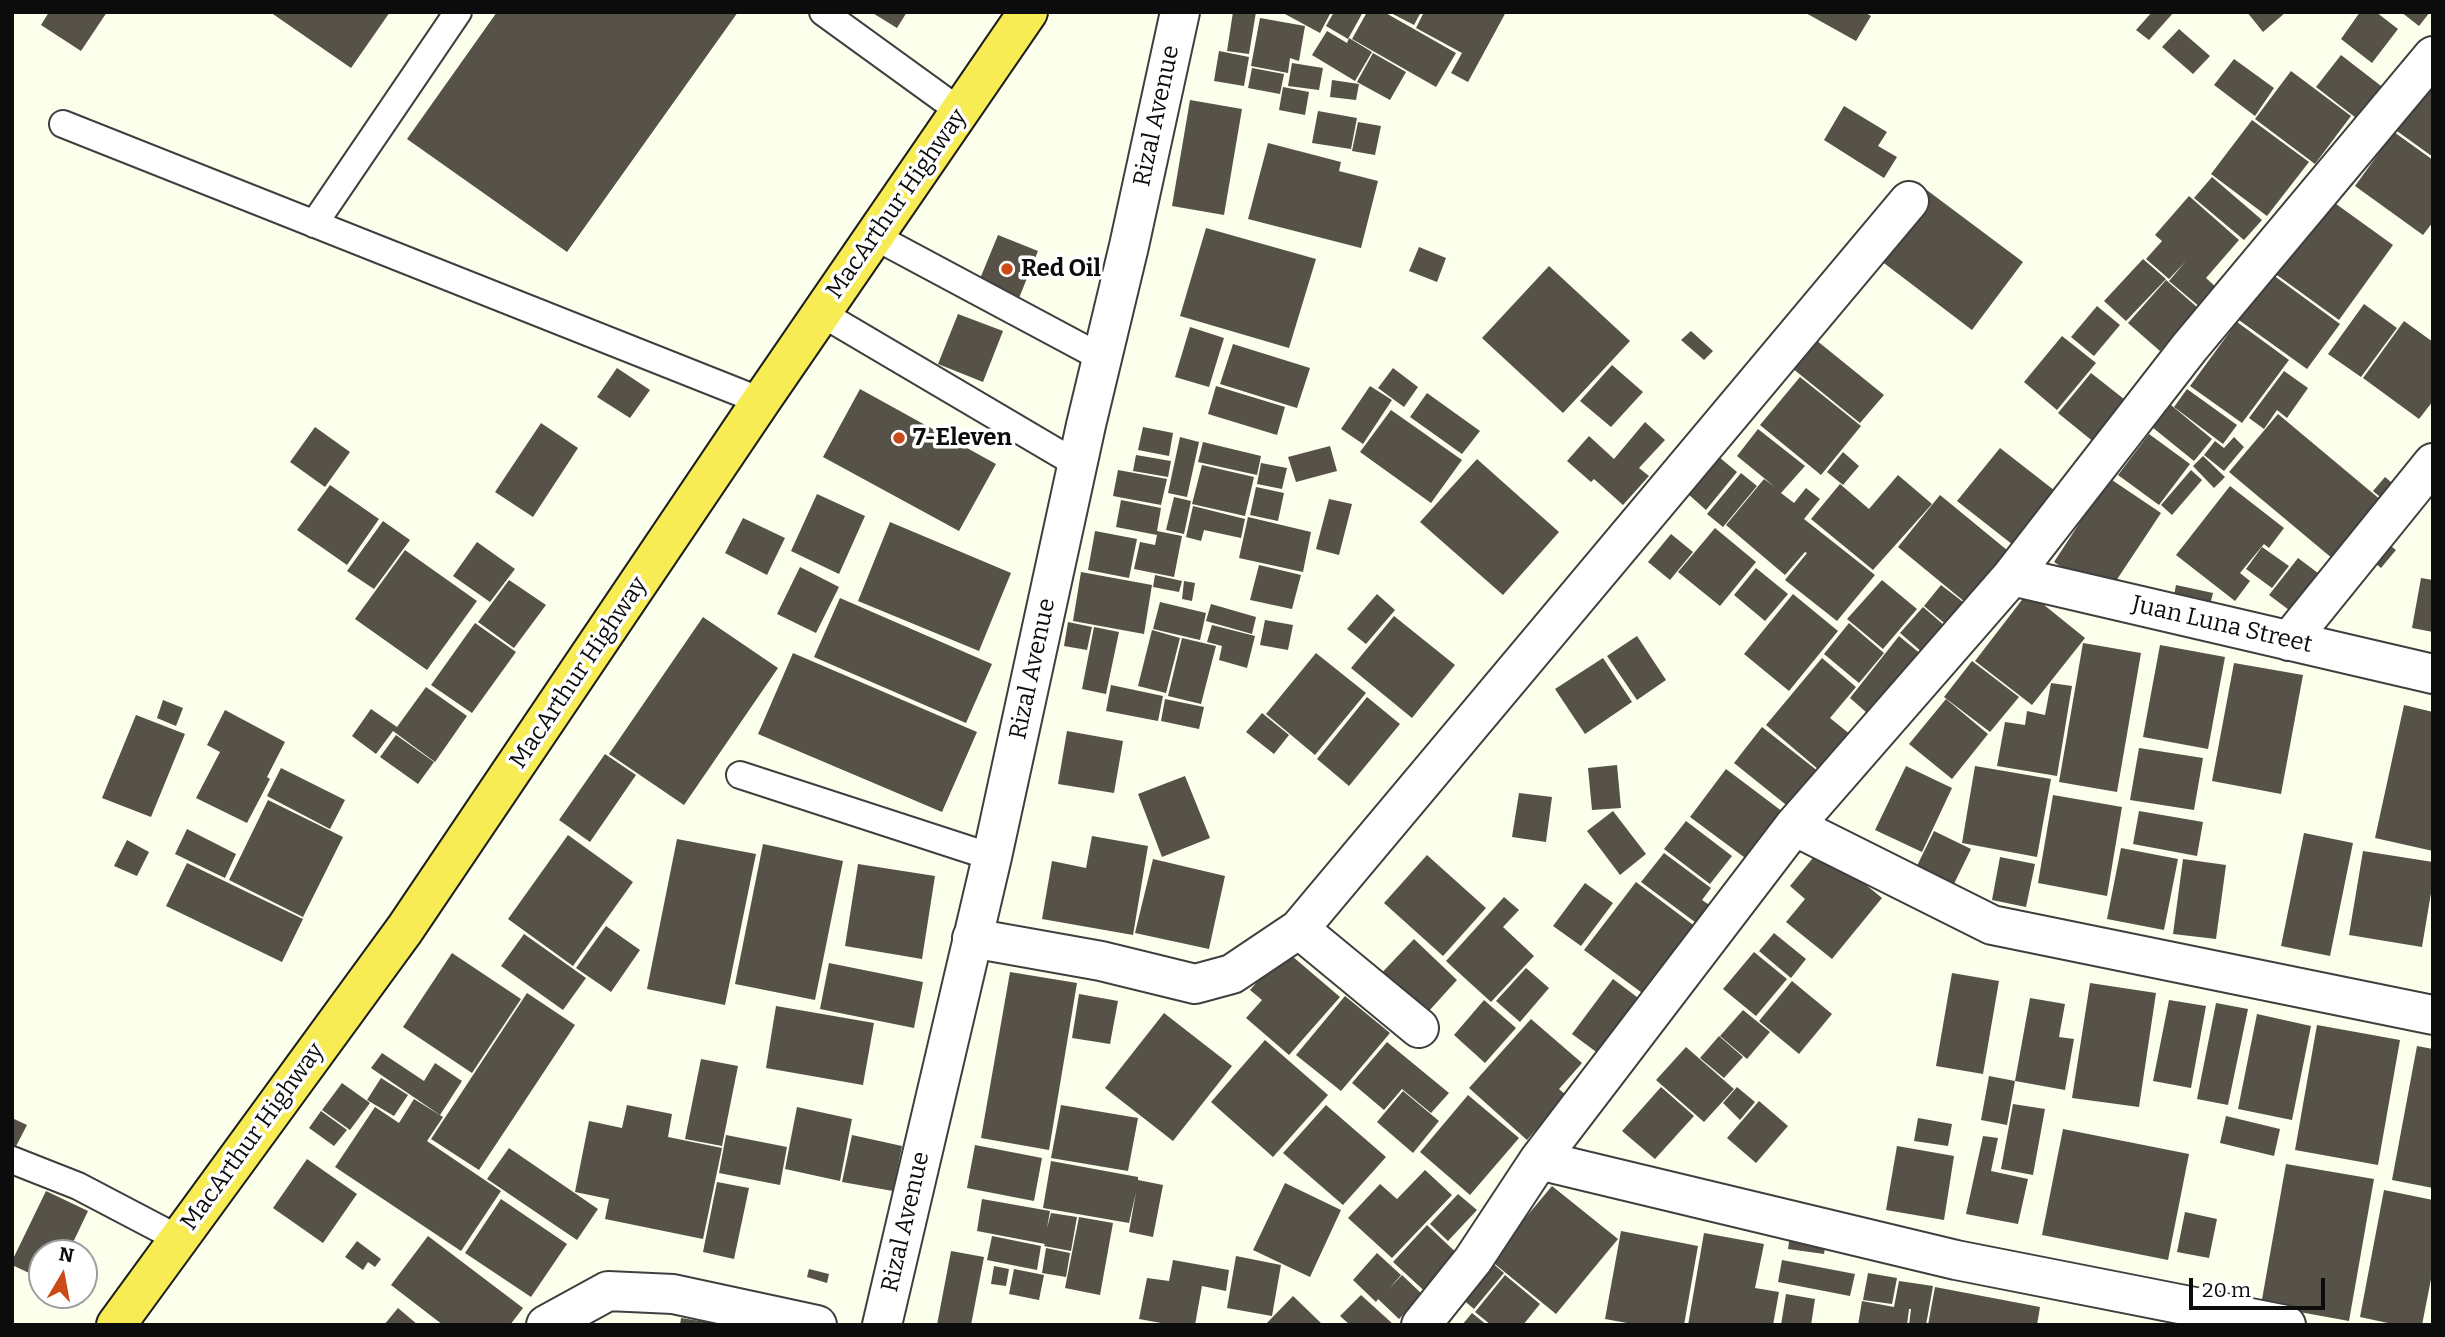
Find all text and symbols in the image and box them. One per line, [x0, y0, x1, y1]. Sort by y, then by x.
street label: Rizal Avenue [1128, 43, 1186, 189]
street label: MacArthur Highway [821, 104, 973, 304]
place label: Red Oil [1021, 255, 1101, 283]
marker: Red Oil [999, 261, 1015, 277]
place label: 7-Eleven [913, 424, 1012, 452]
marker: 7-Eleven [891, 430, 907, 446]
street label: MacArthur Highway [504, 572, 654, 774]
street label: Juan Luna Street [2129, 590, 2315, 660]
street label: Rizal Avenue [1004, 596, 1062, 742]
street label: MacArthur Highway [175, 1038, 331, 1236]
street label: Rizal Avenue [876, 1149, 936, 1295]
north arrow [28, 1239, 98, 1309]
text: N [57, 1242, 76, 1267]
scale bar [2193, 1264, 2330, 1308]
text: 20 m [2202, 1277, 2251, 1303]

